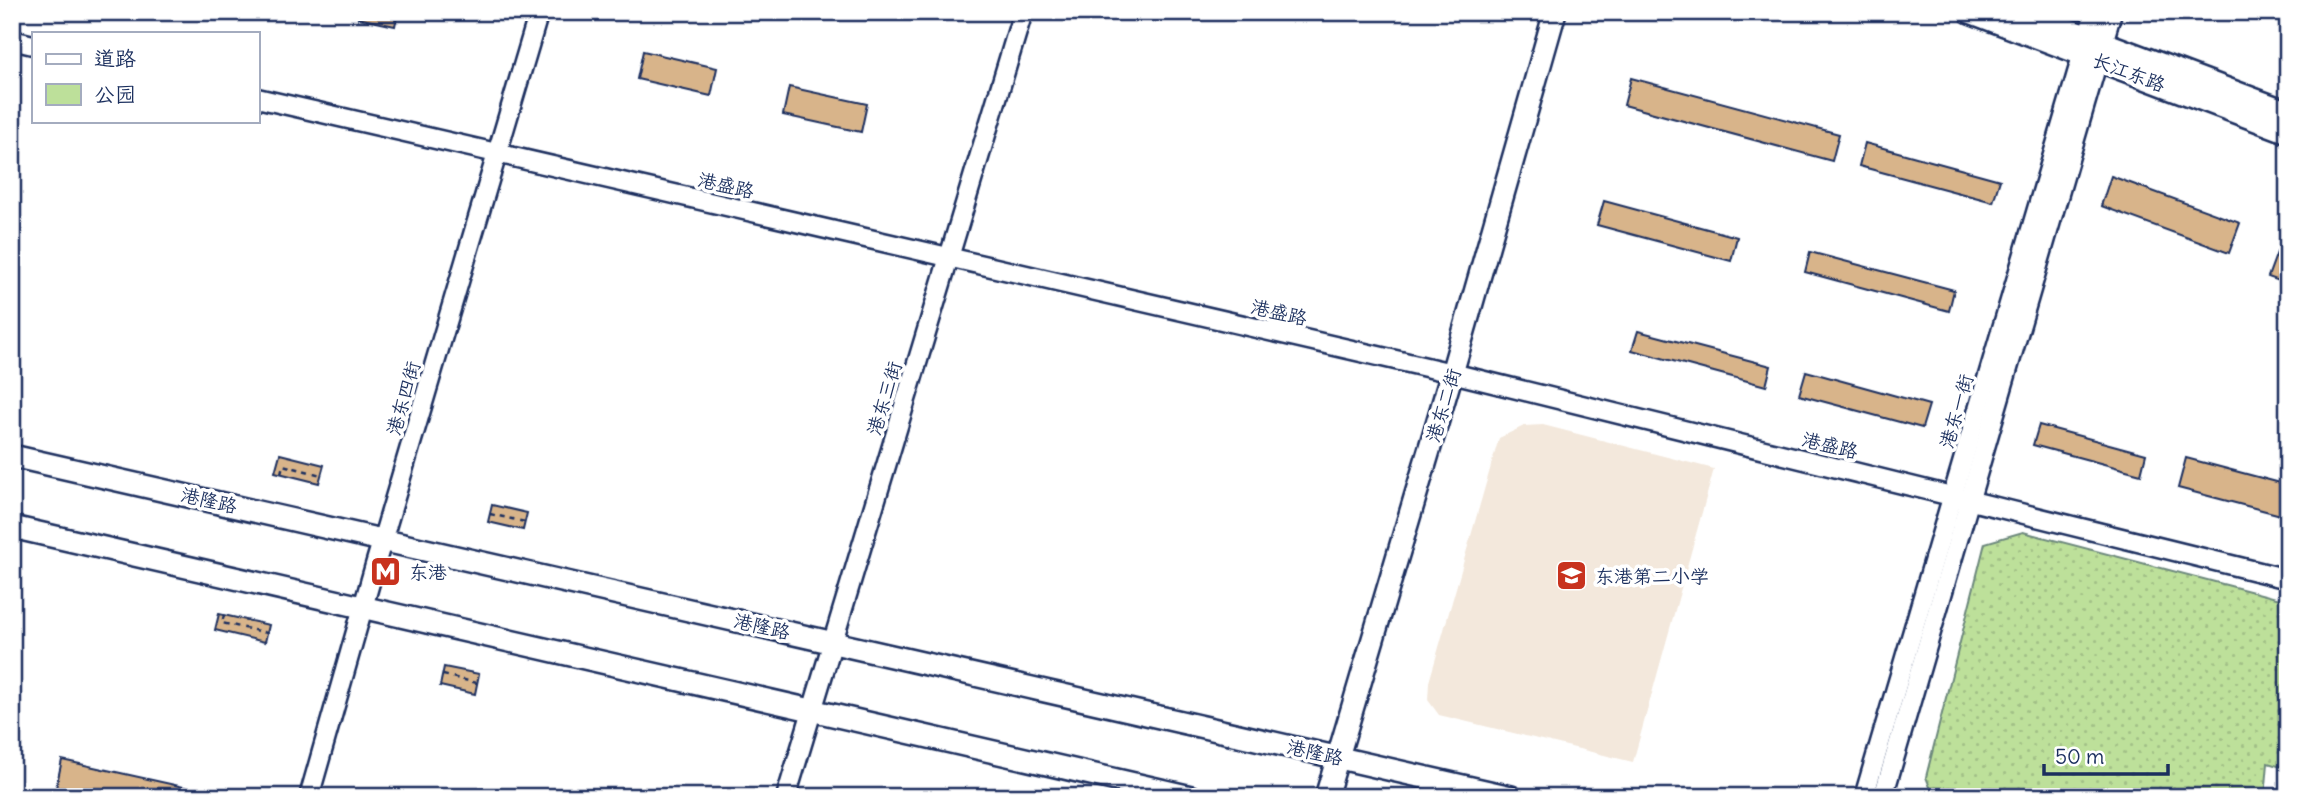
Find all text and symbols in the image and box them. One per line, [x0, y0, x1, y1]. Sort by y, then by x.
legend [32, 32, 259, 122]
text: 道路 [94, 45, 136, 72]
street label: 长江东路 [2089, 47, 2169, 97]
text: 公园 [94, 81, 136, 108]
street label: 港盛路 [696, 167, 756, 203]
street label: 港盛路 [1249, 294, 1309, 330]
street label: 港东四街 [381, 358, 425, 438]
street label: 港东三街 [861, 358, 907, 438]
street label: 港东二街 [1420, 365, 1466, 445]
street label: 港东一街 [1934, 371, 1978, 451]
street label: 港盛路 [1799, 426, 1861, 464]
street label: 港隆路 [179, 482, 239, 518]
metro station icon: 东港 [369, 555, 403, 589]
school or university icon: 东港第二小学 [1555, 559, 1589, 593]
place label: 东港 [409, 560, 447, 584]
place label: 东港第二小学 [1595, 564, 1709, 588]
street label: 港隆路 [732, 608, 792, 644]
scale bar [2044, 732, 2169, 776]
street label: 港隆路 [1285, 734, 1345, 770]
text: 50 m [2055, 743, 2104, 770]

